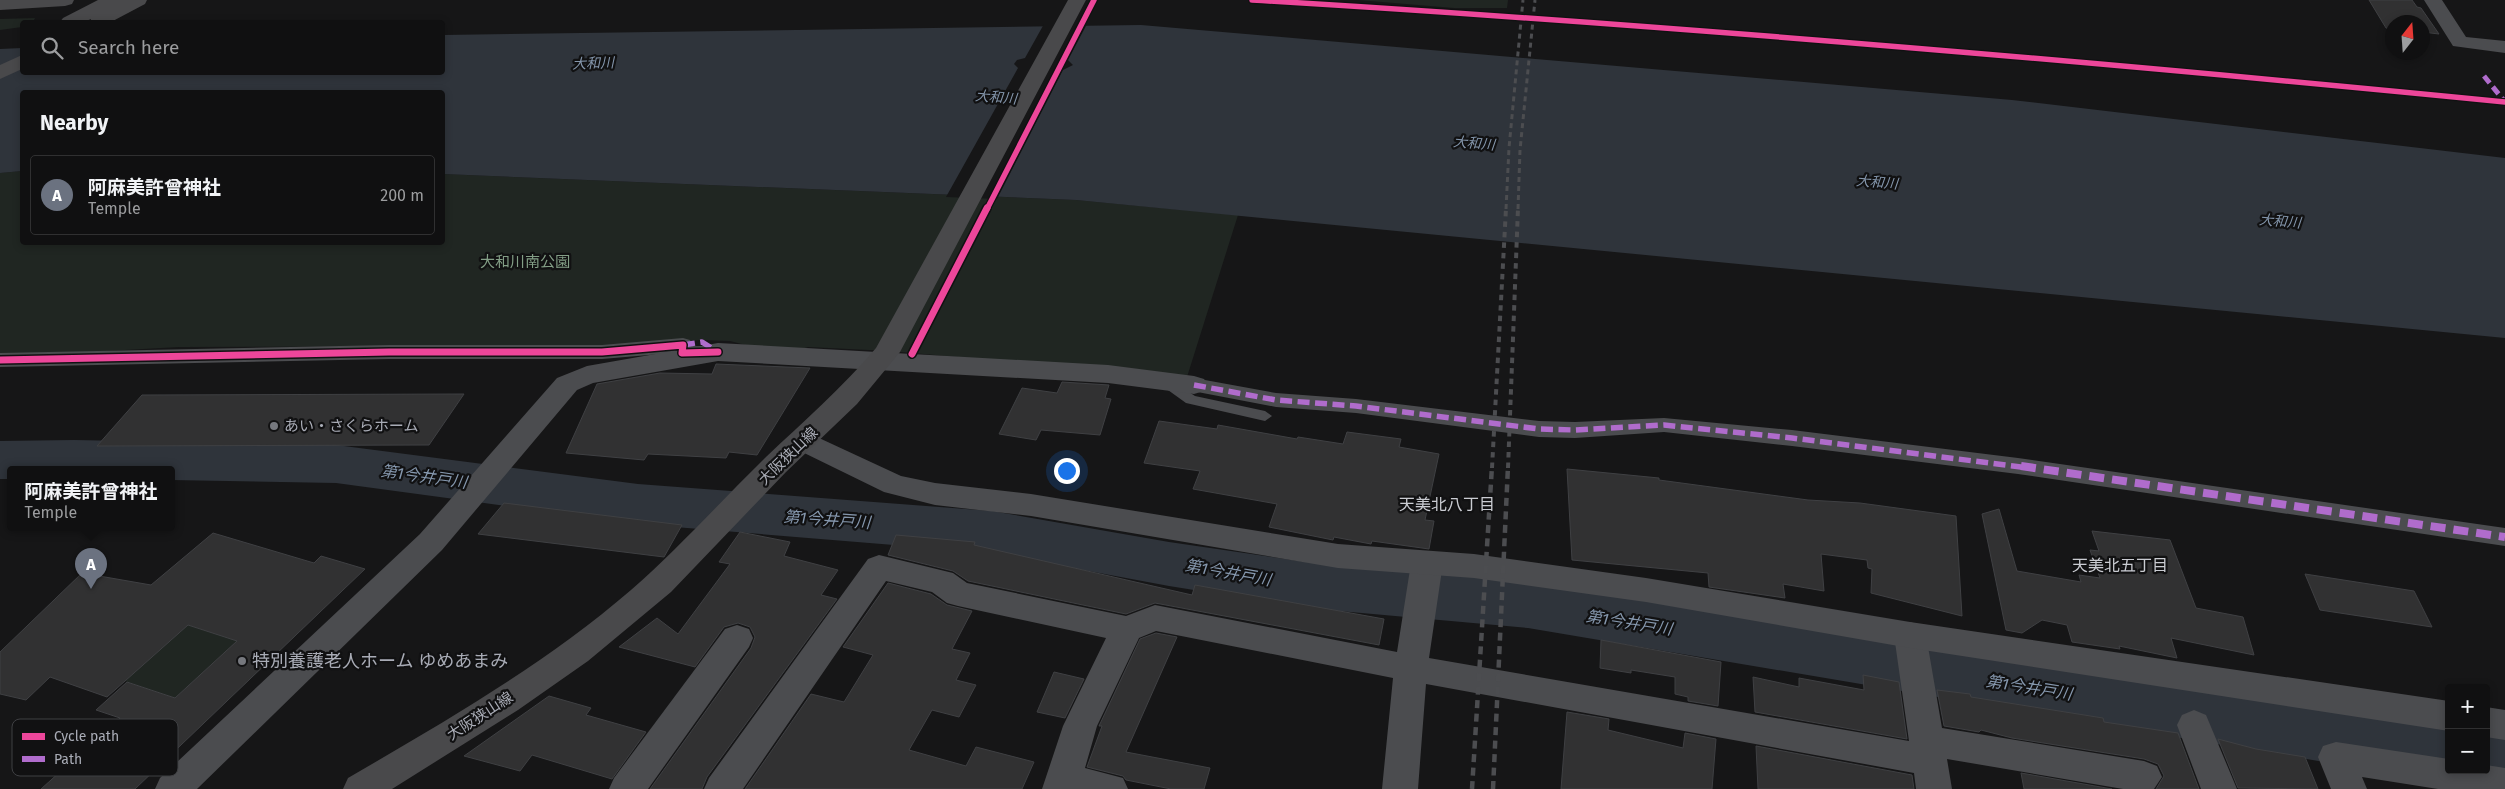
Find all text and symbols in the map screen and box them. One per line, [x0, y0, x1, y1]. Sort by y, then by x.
north arrow [2385, 15, 2430, 60]
search box [20, 20, 445, 75]
icon: search [38, 34, 66, 62]
text: Search here [78, 36, 179, 59]
water label: 大和川 [572, 54, 616, 73]
water label: 大和川 [974, 87, 1020, 108]
text: Nearby [40, 110, 108, 136]
water label: 大和川 [1452, 133, 1498, 154]
water label: 大和川 [1855, 172, 1901, 193]
text: 阿麻美許曾神社 [88, 176, 221, 199]
text: A [52, 186, 62, 205]
text: 200 m [380, 186, 424, 205]
text: Temple [88, 199, 141, 218]
water label: 大和川 [2258, 211, 2304, 232]
park label: 大和川南公園 [480, 253, 570, 271]
place label: あい・さくらホーム [284, 417, 419, 435]
marker: あい・さくらホーム [268, 420, 280, 432]
street label: 大阪狭山線 [755, 423, 821, 489]
your location [1054, 458, 1080, 484]
water label: 第1今井戸川 [380, 461, 470, 492]
popup [7, 466, 175, 531]
text: 阿麻美許曾神社 [24, 480, 158, 503]
district label: 天美北八丁目 [1399, 495, 1495, 514]
text: Temple [24, 503, 77, 522]
water label: 第1今井戸川 [783, 507, 873, 532]
pin: A [75, 548, 107, 589]
water label: 第1今井戸川 [1184, 556, 1274, 590]
district label: 天美北五丁目 [2072, 556, 2168, 575]
water label: 第1今井戸川 [1585, 606, 1675, 639]
place label: 特別養護老人ホーム ゆめあまみ [252, 650, 508, 672]
marker: 特別養護老人ホーム ゆめあまみ [236, 655, 248, 667]
water label: 第1今井戸川 [1985, 671, 2075, 704]
map controls [2445, 684, 2490, 774]
button: + [2445, 684, 2490, 729]
street label: 大阪狭山線 [444, 688, 516, 744]
legend [12, 719, 178, 776]
text: Cycle path [54, 728, 119, 745]
button: − [2445, 729, 2490, 774]
text: Path [54, 751, 82, 768]

